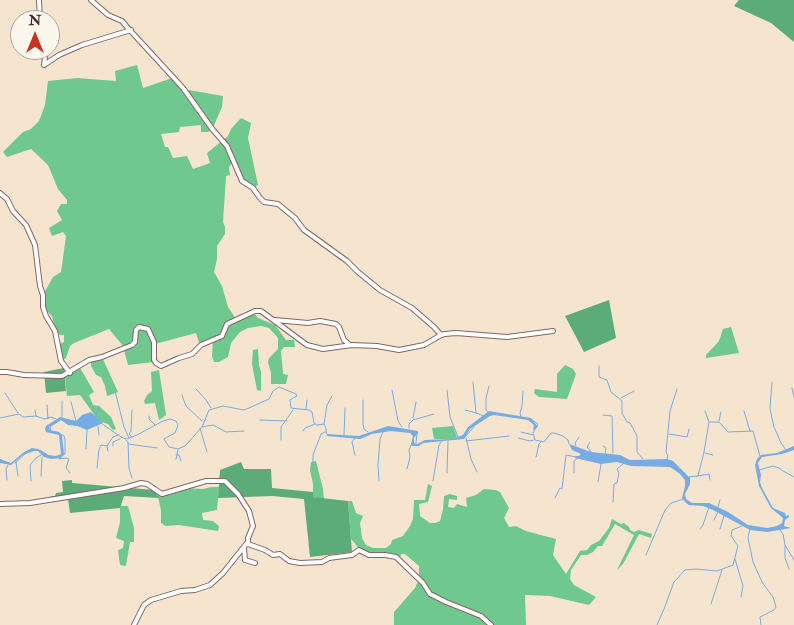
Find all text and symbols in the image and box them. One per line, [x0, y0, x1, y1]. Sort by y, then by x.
north arrow [10, 10, 60, 60]
text: N [29, 12, 41, 29]

